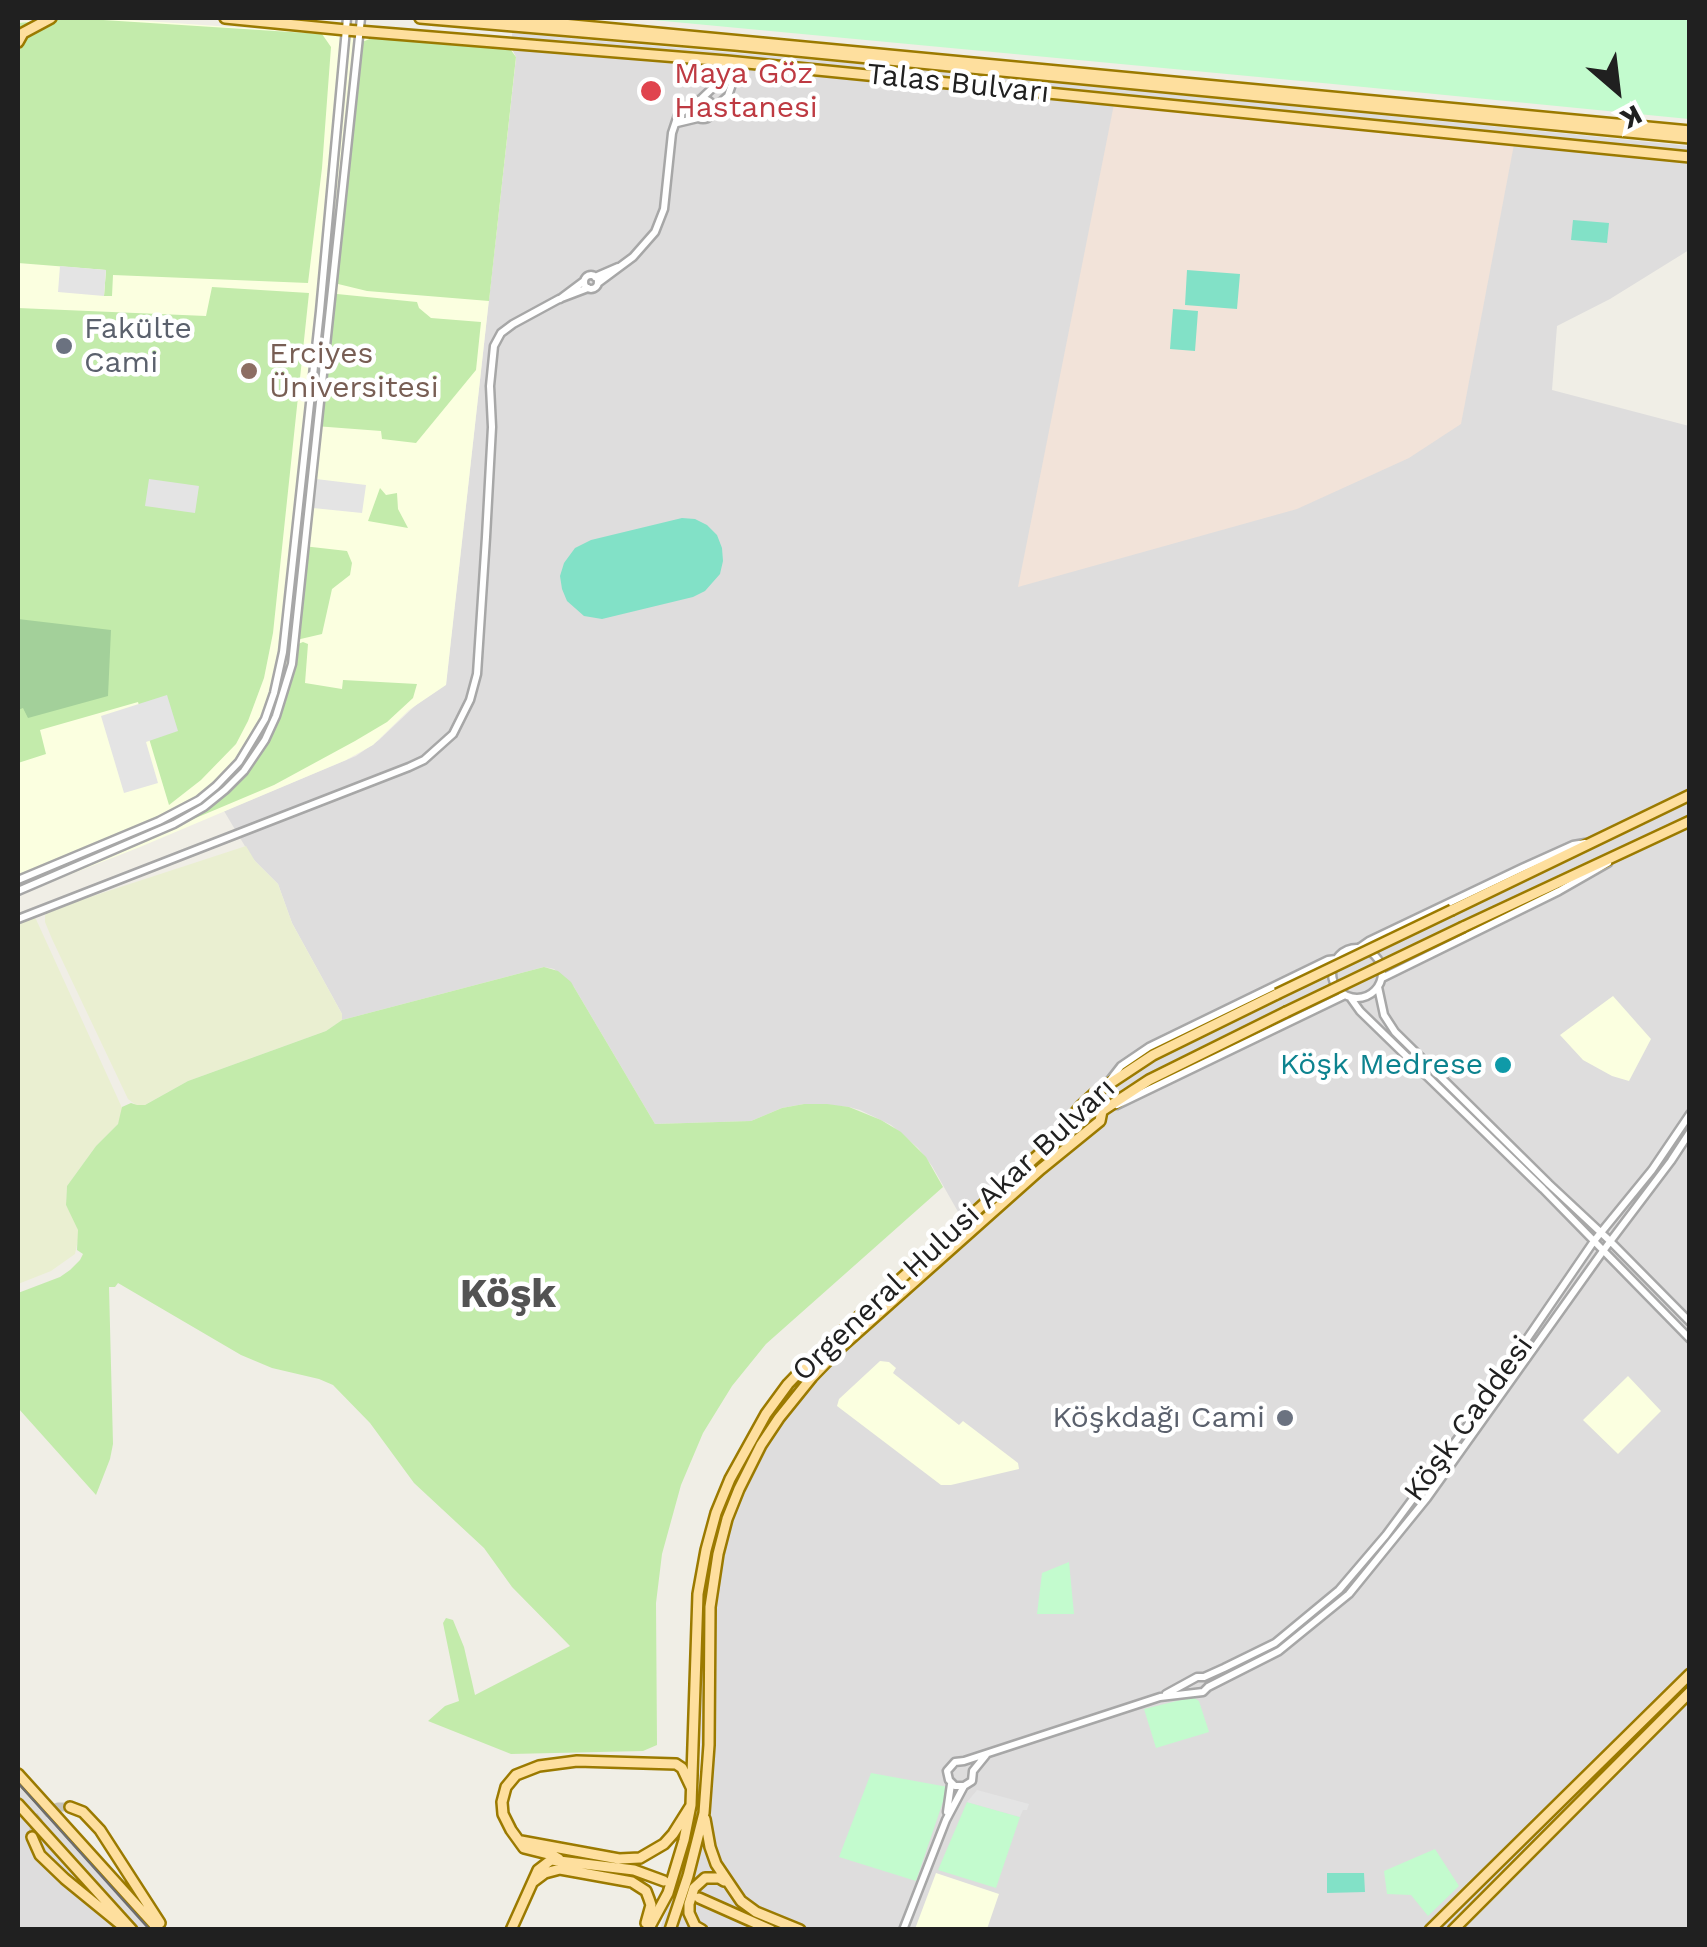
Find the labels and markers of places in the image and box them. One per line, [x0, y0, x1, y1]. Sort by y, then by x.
place label: Maya Göz Hastanesi [674, 56, 818, 126]
marker: Maya Göz Hastanesi [638, 78, 664, 104]
place label: Fakülte Cami [84, 311, 192, 382]
marker: Fakülte Cami [53, 335, 75, 357]
place label: Erciyes Üniversitesi [269, 336, 439, 406]
marker: Erciyes Üniversitesi [238, 360, 260, 382]
place label: Köşk Medrese [1280, 1047, 1483, 1083]
marker: Köşk Medrese [1492, 1054, 1514, 1076]
place label: Köşkdağı Cami [1052, 1400, 1265, 1436]
marker: Köşkdağı Cami [1274, 1407, 1296, 1429]

